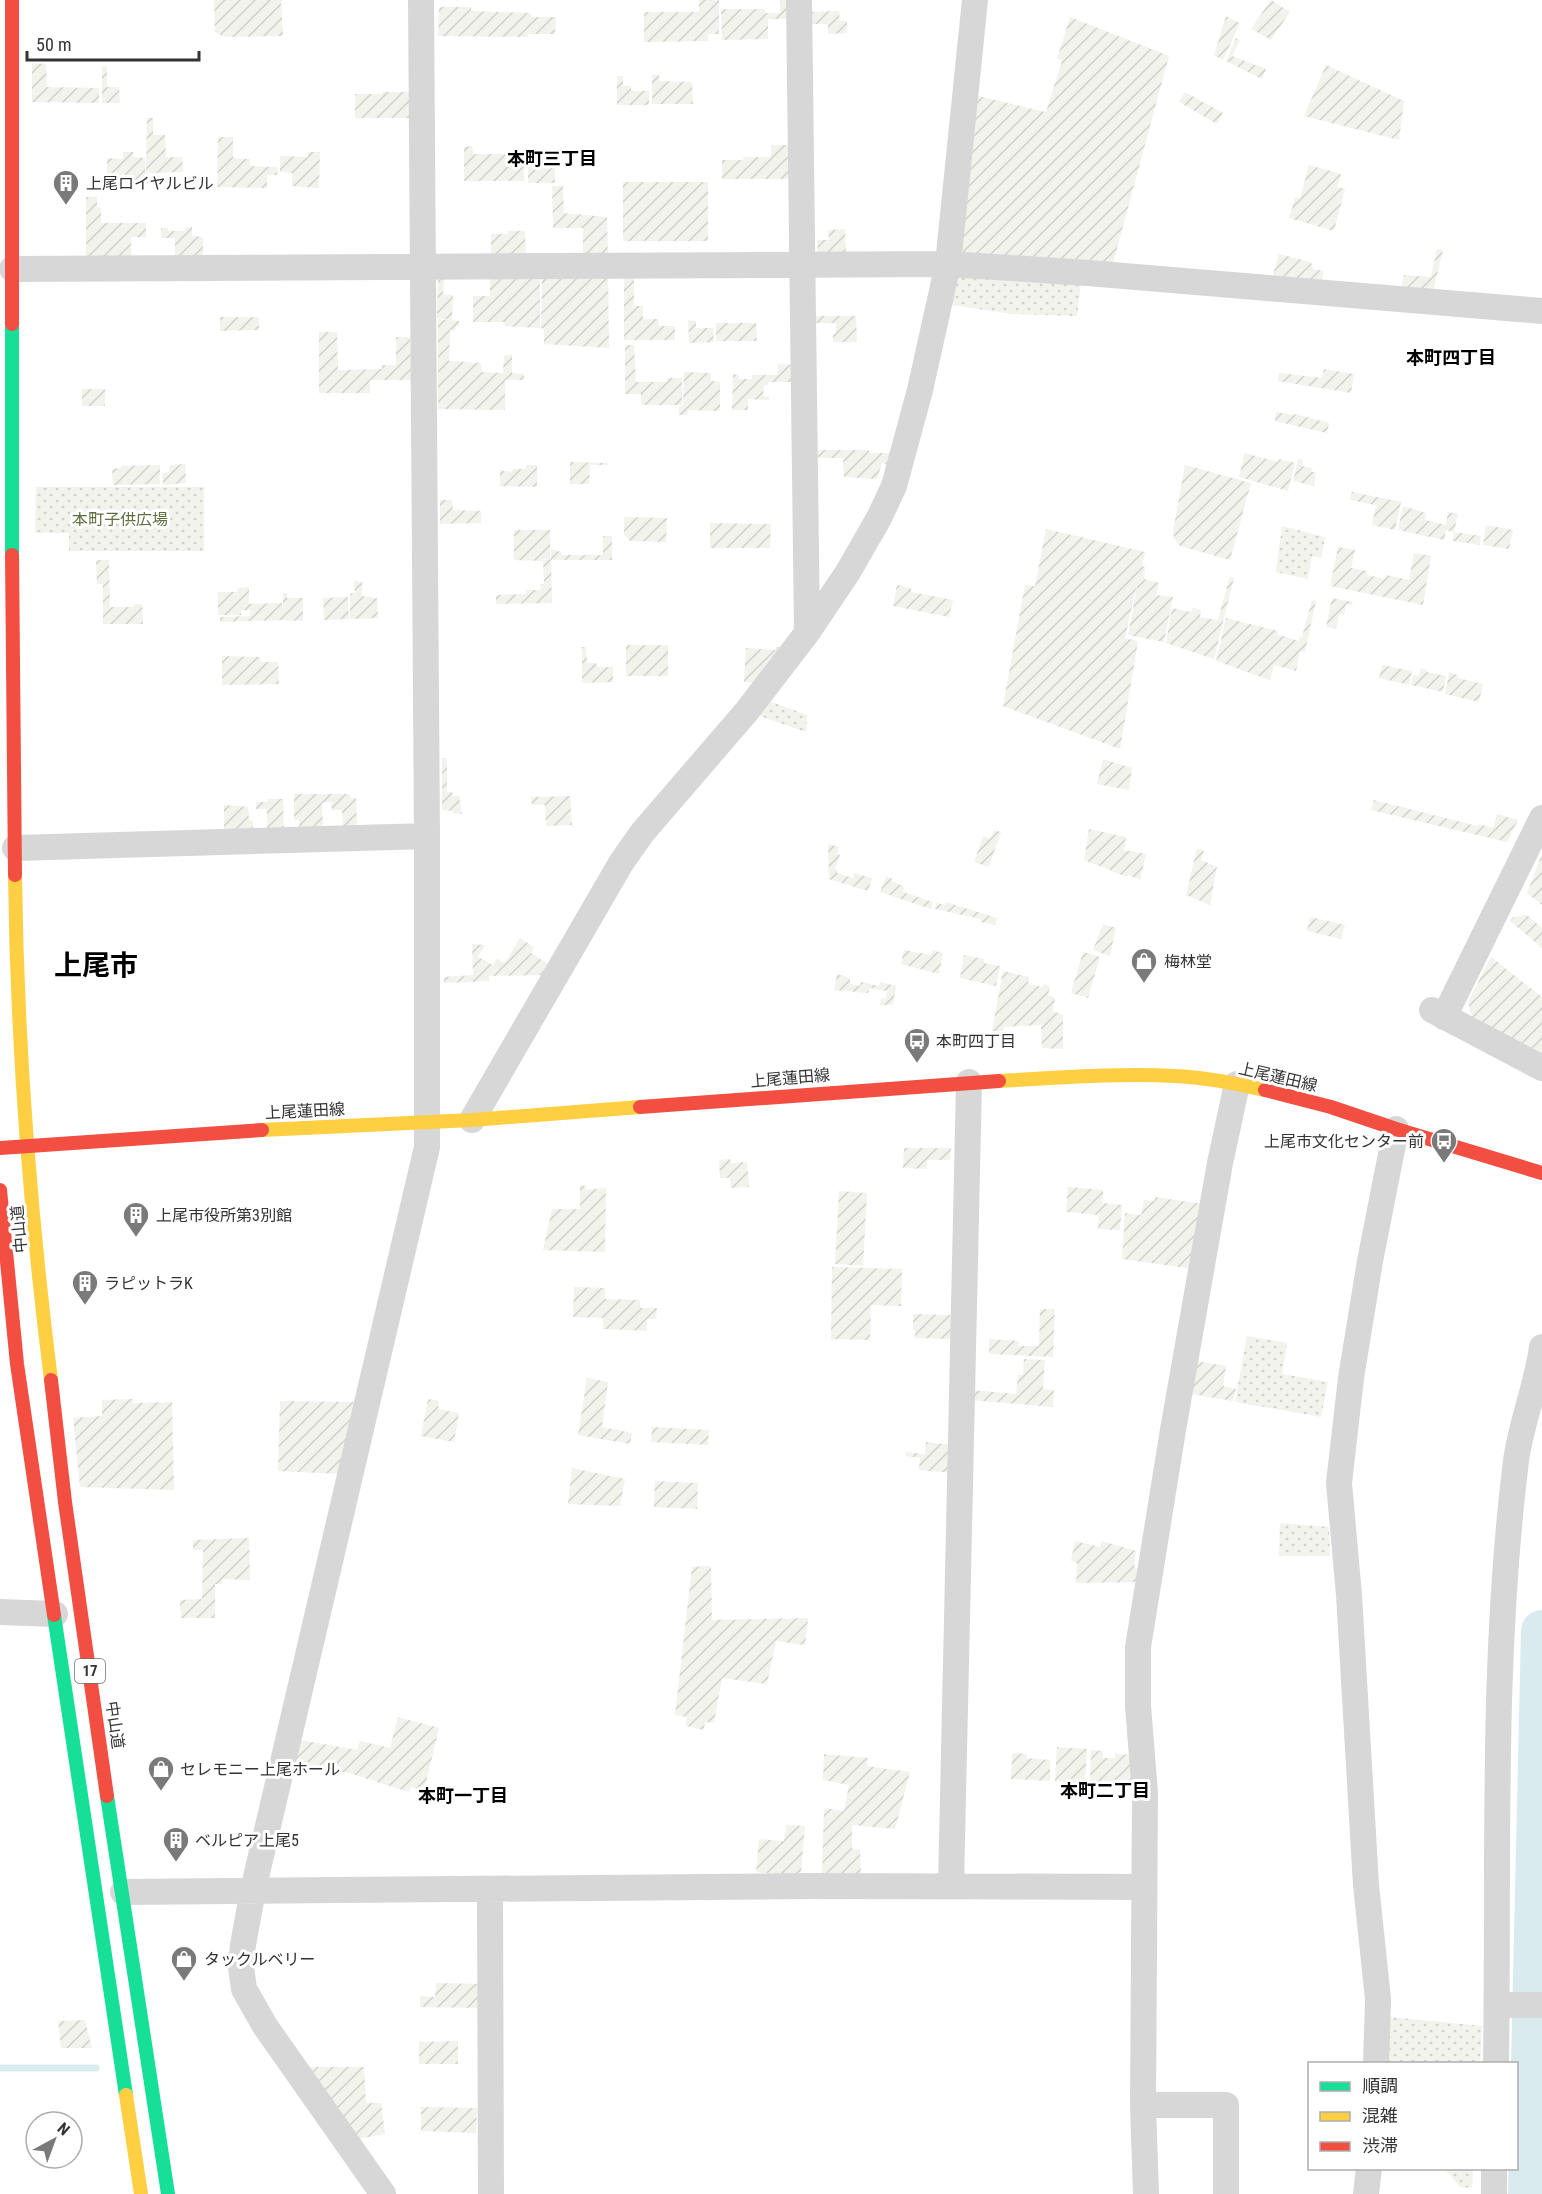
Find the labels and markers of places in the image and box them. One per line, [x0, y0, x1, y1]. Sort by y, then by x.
building icon: 上尾ロイヤルビル [51, 168, 81, 206]
place label: 上尾ロイヤルビル [86, 174, 214, 193]
shop icon: 梅林堂 [1129, 946, 1159, 984]
place label: 梅林堂 [1164, 952, 1212, 971]
bus stop icon: 本町四丁目 [902, 1026, 932, 1064]
place label: 本町四丁目 [936, 1032, 1016, 1051]
bus stop icon: 上尾市文化センター前 [1429, 1126, 1459, 1164]
place label: 上尾市文化センター前 [1264, 1132, 1424, 1151]
building icon: 上尾市役所第3別館 [121, 1200, 151, 1238]
place label: 上尾市役所第3別館 [156, 1206, 292, 1225]
building icon: ラピットラK [70, 1268, 100, 1306]
place label: ラピットラK [104, 1274, 193, 1293]
shop icon: セレモニー上尾ホール [146, 1754, 176, 1792]
place label: セレモニー上尾ホール [180, 1760, 340, 1779]
building icon: ベルピア上尾5 [161, 1825, 191, 1863]
place label: ベルピア上尾5 [195, 1831, 299, 1850]
shop icon: タックルベリー [169, 1944, 199, 1982]
place label: タックルベリー [204, 1950, 316, 1969]

